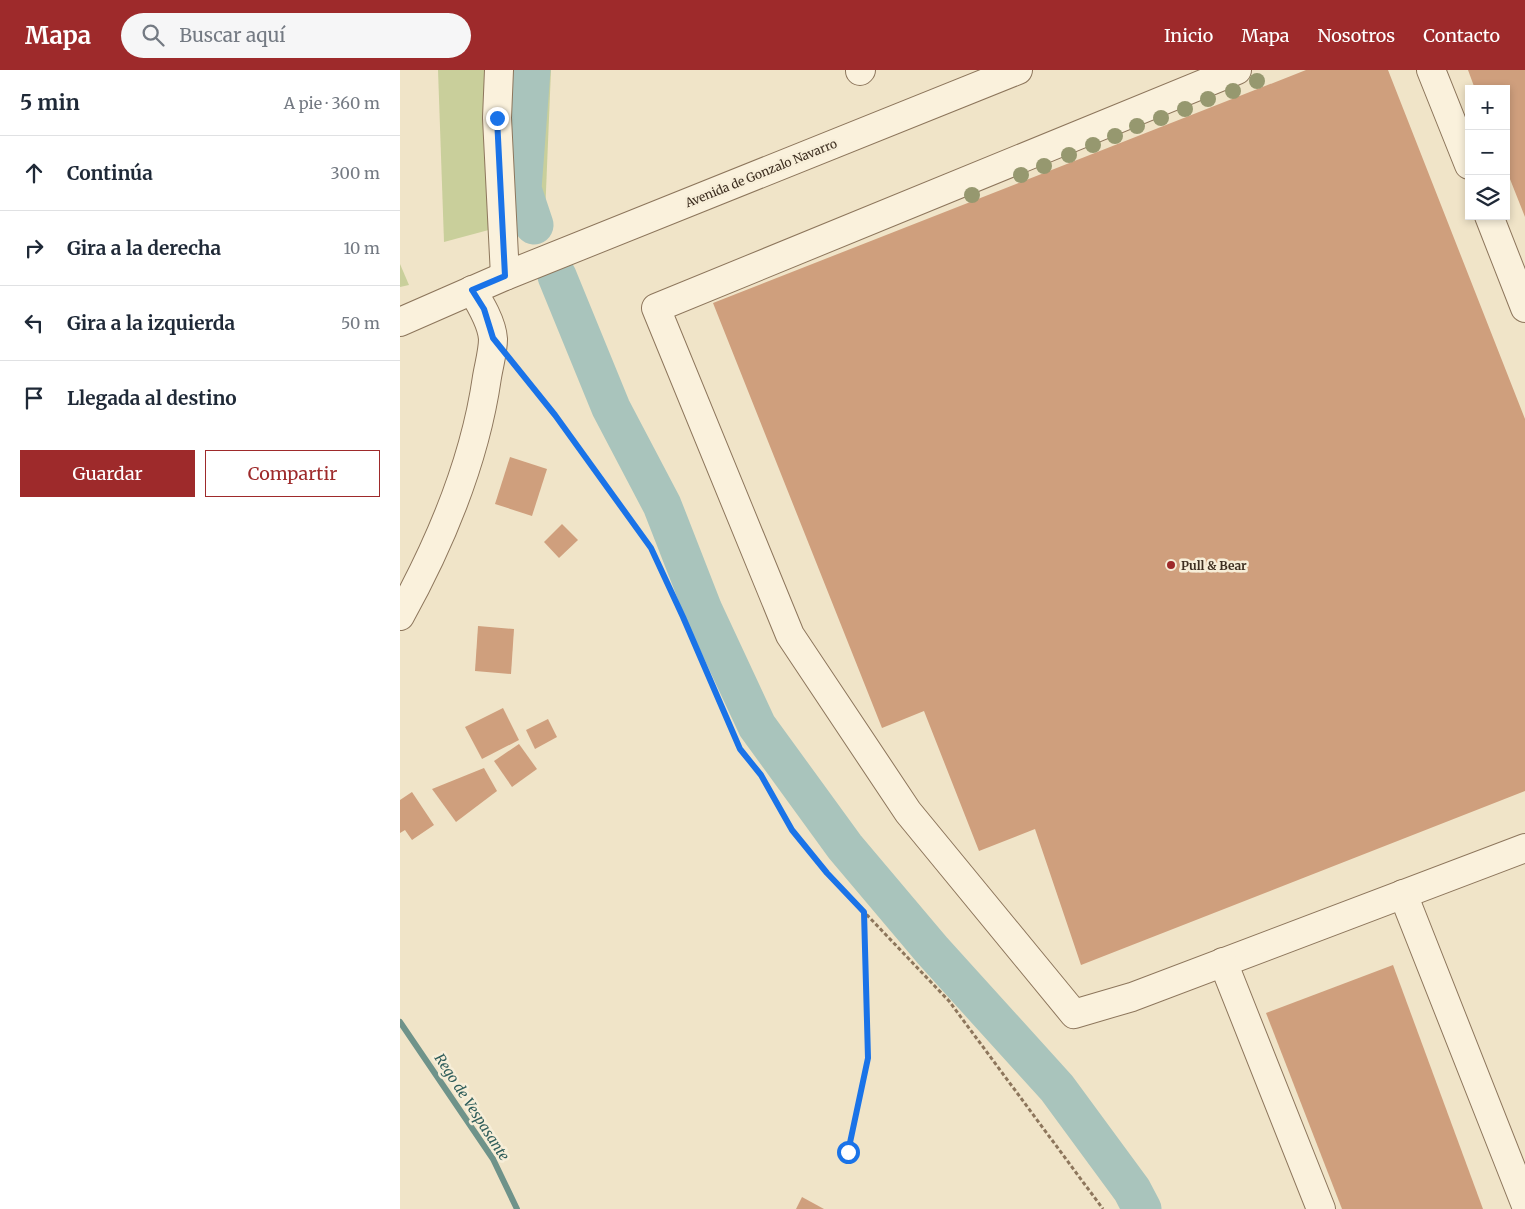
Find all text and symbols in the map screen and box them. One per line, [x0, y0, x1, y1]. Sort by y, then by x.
search box [121, 13, 471, 58]
text: Mapa [25, 20, 91, 51]
icon: search [139, 21, 167, 49]
text: Buscar aquí [179, 23, 285, 47]
text: Inicio [1164, 24, 1213, 47]
text: Mapa [1241, 24, 1290, 47]
text: Nosotros [1318, 24, 1395, 47]
text: Contacto [1423, 24, 1500, 47]
map controls [1465, 85, 1510, 220]
button: + [1465, 85, 1510, 130]
text: 5 min [20, 89, 80, 116]
text: A pie · 360 m [284, 93, 380, 113]
route end [486, 107, 509, 130]
button: − [1465, 130, 1510, 175]
street label: Avenida de Gonzalo Navarro [682, 136, 839, 211]
icon: ahead [20, 159, 48, 187]
text: Continúa [67, 161, 153, 185]
text: 300 m [331, 163, 380, 183]
button: layers [1465, 175, 1510, 220]
icon: right [20, 234, 48, 262]
text: Gira a la derecha [67, 236, 221, 260]
text: 10 m [343, 238, 380, 258]
icon: left [20, 309, 48, 337]
text: Gira a la izquierda [67, 311, 235, 335]
text: 50 m [341, 313, 380, 333]
icon: arrive [20, 384, 48, 412]
text: Llegada al destino [67, 386, 237, 410]
button: Guardar [20, 450, 195, 497]
button: Compartir [205, 450, 380, 497]
place label: Pull & Bear [1181, 558, 1247, 573]
marker: Pull & Bear [1165, 559, 1177, 571]
water label: Rego de Vespasante [431, 1050, 513, 1164]
route start [837, 1141, 860, 1164]

